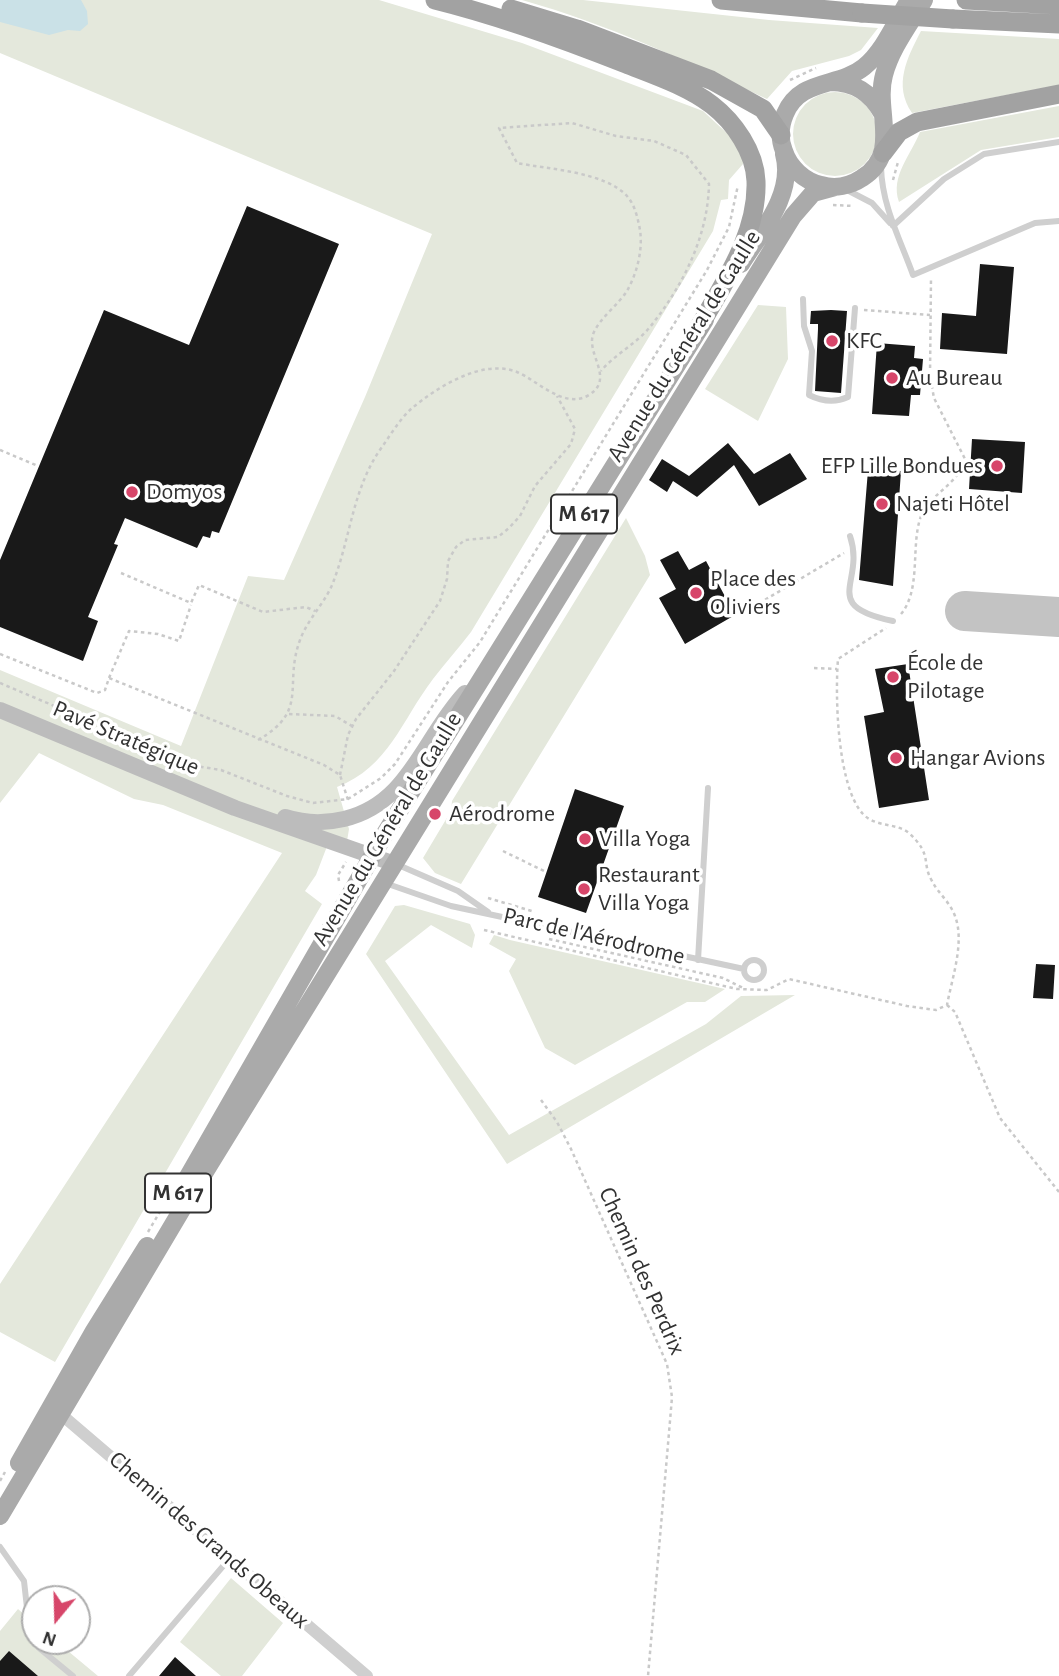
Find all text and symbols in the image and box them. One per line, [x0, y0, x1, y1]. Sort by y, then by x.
street label: Avenue du Général de Gaulle [601, 225, 767, 467]
place label: KFC [846, 327, 882, 355]
marker: KFC [824, 333, 840, 349]
place label: Au Bureau [906, 364, 1003, 392]
marker: Au Bureau [884, 370, 900, 386]
place label: EFP Lille Bondues [821, 452, 983, 480]
marker: EFP Lille Bondues [989, 458, 1005, 474]
place label: Domyos [146, 478, 222, 506]
marker: Domyos [124, 484, 140, 500]
place label: Najeti Hôtel [896, 490, 1010, 518]
road number: M 617 [551, 494, 617, 534]
marker: Najeti Hôtel [874, 496, 890, 512]
place label: Place des Oliviers [710, 565, 796, 621]
marker: Place des Oliviers [688, 585, 704, 601]
place label: École de Pilotage [907, 649, 984, 705]
marker: École de Pilotage [885, 669, 901, 685]
street label: Pavé Stratégique [48, 694, 204, 782]
street label: Avenue du Général de Gaulle [306, 707, 468, 951]
place label: Hangar Avions [910, 744, 1045, 772]
marker: Hangar Avions [888, 750, 904, 766]
place label: Aérodrome [449, 800, 555, 828]
marker: Aérodrome [427, 806, 443, 822]
place label: Villa Yoga [599, 825, 691, 853]
marker: Villa Yoga [577, 831, 593, 847]
place label: Restaurant Villa Yoga [598, 861, 700, 917]
marker: Restaurant Villa Yoga [576, 881, 592, 897]
street label: Parc de l'Aérodrome [500, 901, 688, 971]
road number: M 617 [145, 1174, 211, 1212]
street label: Chemin des Perdrix [592, 1183, 692, 1359]
street label: Chemin des Grands Obeaux [103, 1445, 315, 1635]
north arrow [21, 1585, 91, 1655]
text: N [40, 1627, 59, 1650]

